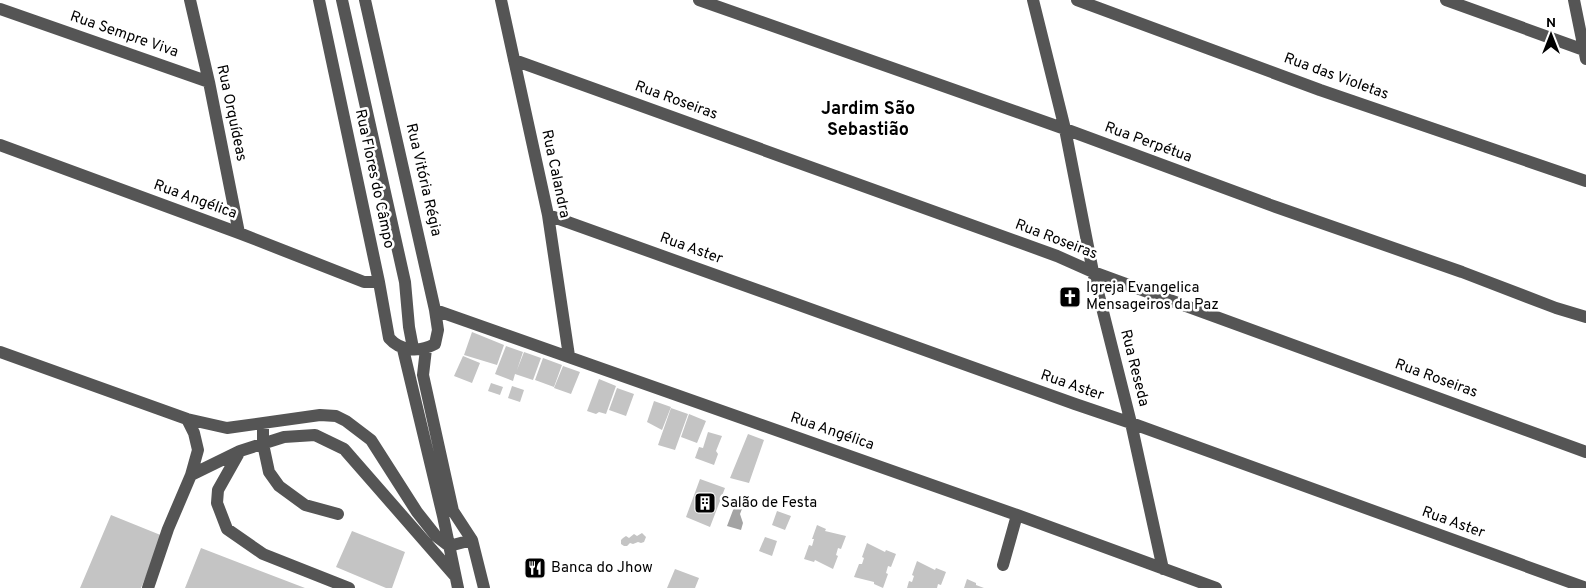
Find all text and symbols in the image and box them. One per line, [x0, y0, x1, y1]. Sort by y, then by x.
street label: Rua Sempre Viva [67, 8, 181, 62]
north arrow [1526, 10, 1576, 60]
text: N [1546, 15, 1556, 32]
street label: Rua das Violetas [1281, 49, 1391, 105]
street label: Rua Orquídeas [211, 63, 251, 163]
street label: Rua Roseiras [632, 77, 720, 125]
district label: Jardim São Sebastião [821, 98, 915, 142]
street label: Rua Flores do Câmpo [350, 107, 398, 251]
street label: Rua Perpétua [1102, 118, 1194, 168]
street label: Rua Vitória Régia [401, 122, 445, 238]
street label: Rua Calandra [536, 128, 574, 220]
street label: Rua Angélica [151, 176, 239, 224]
street label: Rua Roseiras [1012, 216, 1100, 264]
street label: Rua Aster [657, 229, 725, 269]
place label: Igreja Evangelica Mensageiros da Paz [1086, 279, 1219, 315]
church icon: Igreja Evangelica Mensageiros da Paz [1058, 285, 1082, 309]
street label: Rua Reseda [1115, 327, 1153, 409]
street label: Rua Roseiras [1392, 355, 1480, 403]
street label: Rua Aster [1038, 366, 1106, 406]
street label: Rua Angélica [788, 409, 876, 455]
building icon: Salão de Festa [693, 491, 717, 515]
place label: Salão de Festa [721, 494, 817, 513]
street label: Rua Aster [1419, 503, 1487, 543]
restaurant icon: Banca do Jhow [523, 556, 547, 580]
place label: Banca do Jhow [551, 559, 653, 578]

